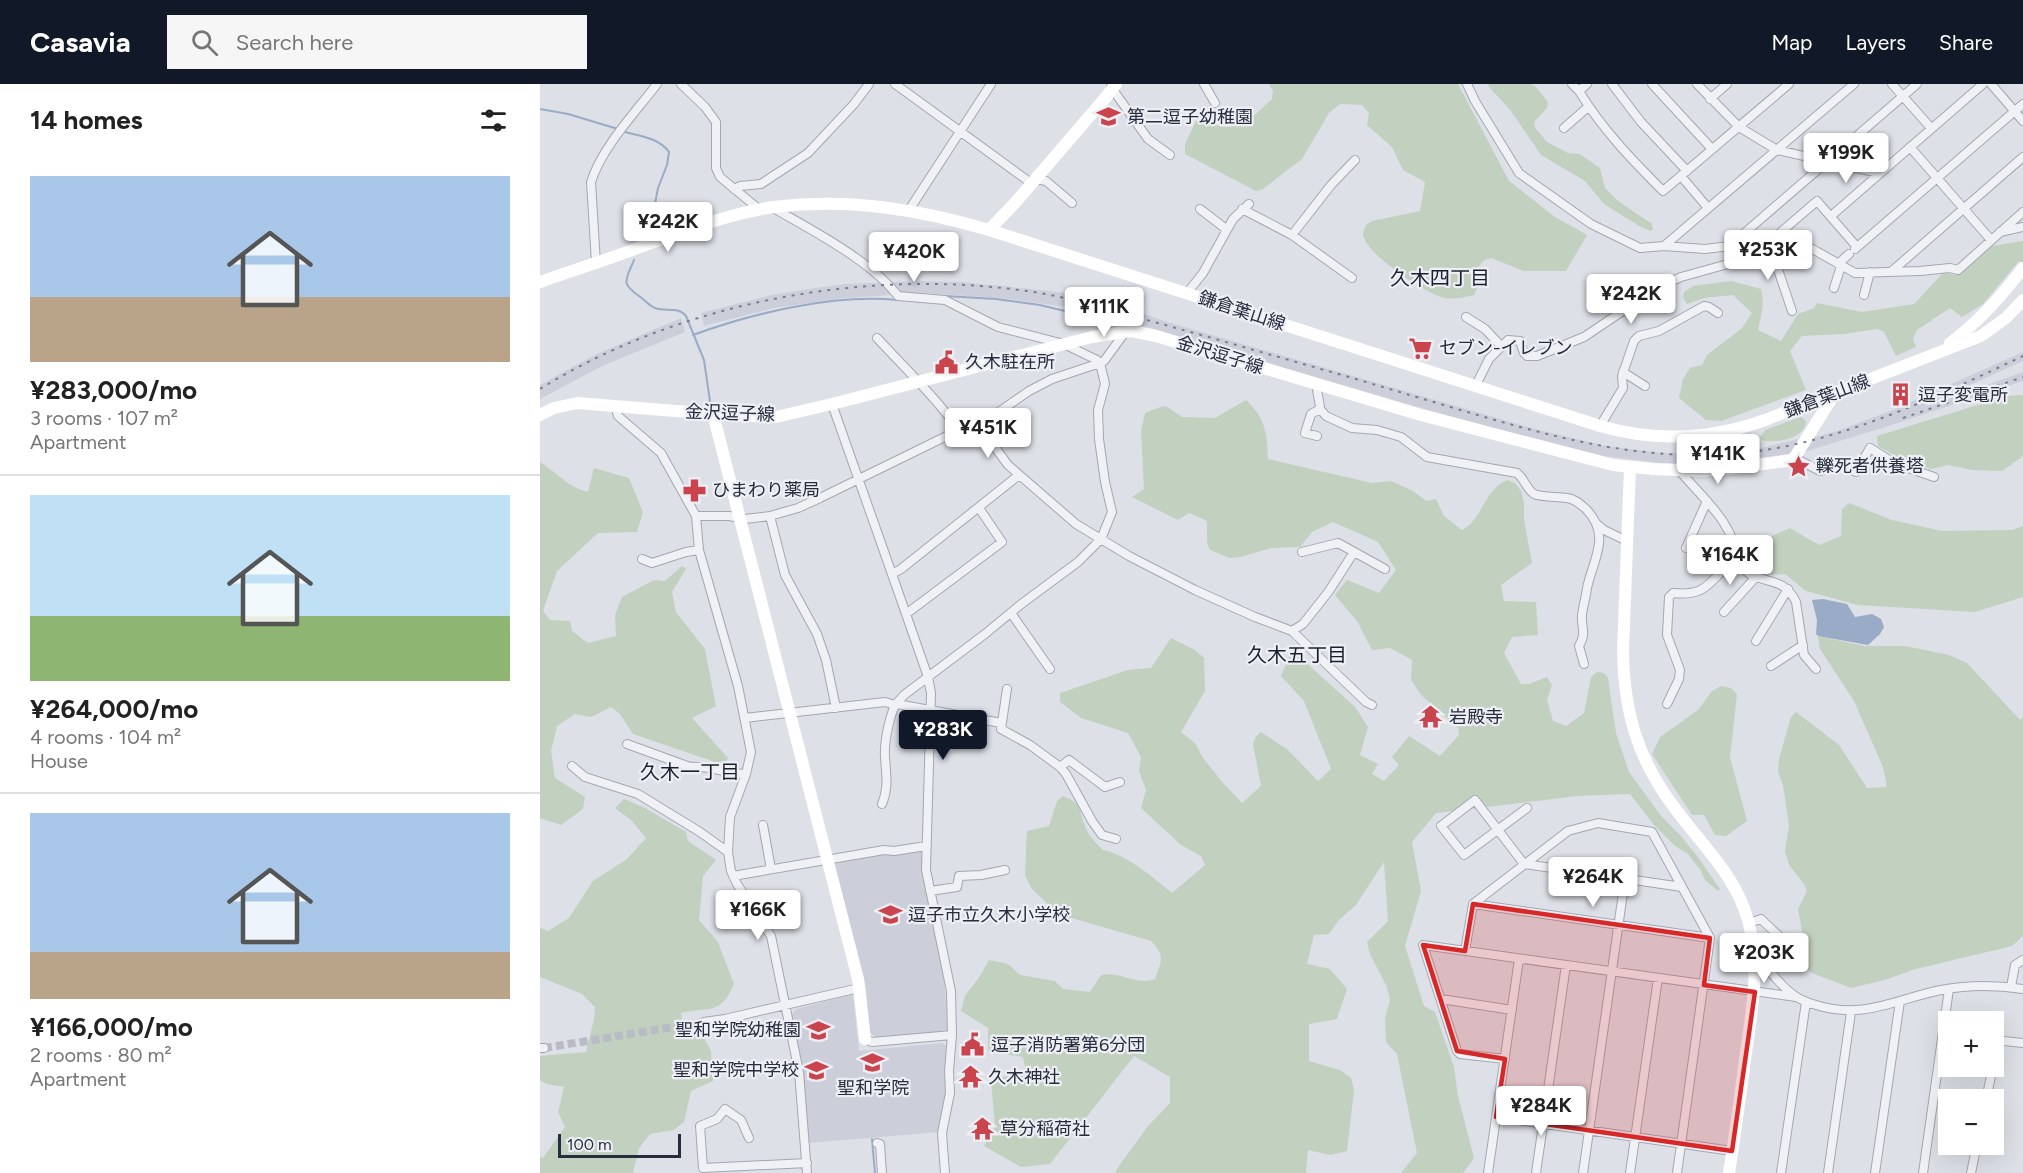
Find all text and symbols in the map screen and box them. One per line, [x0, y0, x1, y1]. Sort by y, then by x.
search box [167, 15, 587, 69]
text: Casavia [30, 25, 131, 59]
icon: search [188, 26, 221, 59]
text: Search here [236, 29, 353, 56]
text: Map [1772, 30, 1812, 55]
text: Layers [1845, 30, 1906, 55]
text: Share [1939, 30, 1993, 55]
text: 14 homes [30, 104, 143, 136]
icon: filters [477, 104, 510, 137]
school or university icon: 第二逗子幼稚園 [1096, 104, 1122, 130]
place label: 第二逗子幼稚園 [1127, 106, 1253, 128]
pin: ¥199K [1804, 133, 1888, 184]
text: ¥199K [1818, 140, 1874, 164]
pin: ¥242K [626, 202, 710, 253]
text: ¥242K [637, 209, 699, 233]
icon: home [216, 215, 324, 323]
pin: ¥253K [1726, 230, 1810, 281]
pin: ¥420K [872, 232, 956, 283]
text: ¥253K [1738, 237, 1798, 261]
text: ¥420K [883, 239, 945, 263]
district label: 久木四丁目 [1390, 266, 1490, 290]
pin: ¥242K [1589, 274, 1673, 325]
text: ¥242K [1600, 281, 1662, 305]
pin: ¥111K [1062, 287, 1146, 338]
street label: 鎌倉葉山線 [1196, 287, 1288, 335]
text: ¥111K [1079, 294, 1129, 318]
street label: 金沢逗子線 [1174, 331, 1266, 379]
supermarket icon: セブン-イレブン [1408, 335, 1434, 361]
place label: セブン-イレブン [1439, 337, 1573, 359]
public building icon: 久木駐在所 [934, 349, 960, 375]
place label: 久木駐在所 [965, 351, 1055, 373]
street label: 鎌倉葉山線 [1781, 370, 1873, 422]
text: ¥283,000/mo [30, 374, 197, 406]
building icon: 逗子変電所 [1887, 382, 1913, 408]
place label: 逗子変電所 [1918, 384, 2008, 406]
street label: 金沢逗子線 [685, 400, 775, 426]
text: 3 rooms · 107 m² [30, 406, 178, 430]
pin: ¥451K [946, 408, 1030, 459]
text: ¥451K [959, 415, 1017, 439]
text: Apartment [30, 430, 127, 454]
pin: ¥141K [1676, 434, 1760, 485]
text: ¥141K [1691, 441, 1745, 465]
place icon: 轢死者供養塔 [1785, 453, 1811, 479]
place label: 轢死者供養塔 [1816, 455, 1924, 477]
pharmacy icon: ひまわり薬局 [681, 477, 707, 503]
place label: ひまわり薬局 [712, 479, 820, 501]
icon: home [216, 534, 324, 642]
pin: ¥164K [1688, 535, 1772, 586]
text: ¥164K [1701, 542, 1759, 566]
district label: 久木五丁目 [1247, 643, 1347, 667]
text: ¥264,000/mo [30, 693, 198, 725]
temple icon: 岩殿寺 [1418, 704, 1444, 730]
place label: 岩殿寺 [1449, 706, 1503, 728]
pin: ¥283K [901, 710, 985, 761]
text: ¥283K [913, 717, 973, 741]
text: 4 rooms · 104 m² [30, 725, 181, 749]
text: House [30, 749, 88, 773]
district label: 久木一丁目 [640, 760, 740, 784]
icon: home [216, 852, 324, 960]
pin: ¥264K [1551, 857, 1635, 908]
text: ¥264K [1562, 864, 1624, 888]
pin: ¥166K [716, 890, 800, 941]
text: ¥166K [730, 897, 786, 921]
school or university icon: 逗子市立久木小学校 [877, 902, 903, 928]
place label: 逗子市立久木小学校 [908, 904, 1070, 926]
pin: ¥203K [1722, 933, 1806, 984]
text: ¥203K [1734, 940, 1794, 964]
text: ¥166,000/mo [30, 1011, 193, 1043]
map controls [1938, 1011, 2004, 1155]
button: + [1938, 1011, 2004, 1077]
school or university icon: 聖和学院幼稚園 [806, 1017, 832, 1043]
place label: 聖和学院幼稚園 [675, 1019, 801, 1041]
public building icon: 逗子消防署第6分団 [960, 1032, 986, 1058]
place label: 逗子消防署第6分団 [991, 1034, 1145, 1056]
text: 2 rooms · 80 m² [30, 1043, 172, 1067]
school or university icon: 聖和学院 [860, 1049, 886, 1075]
school or university icon: 聖和学院中学校 [804, 1057, 830, 1083]
place label: 聖和学院中学校 [673, 1059, 799, 1081]
temple icon: 久木神社 [957, 1064, 983, 1090]
place label: 久木神社 [988, 1066, 1060, 1088]
text: Apartment [30, 1067, 127, 1091]
place label: 聖和学院 [837, 1077, 909, 1099]
pin: ¥284K [1499, 1086, 1583, 1137]
button: − [1938, 1089, 2004, 1155]
text: ¥284K [1510, 1093, 1572, 1117]
temple icon: 草分稲荷社 [969, 1116, 995, 1142]
place label: 草分稲荷社 [1000, 1118, 1090, 1140]
scale bar [558, 1131, 681, 1158]
text: 100 m [567, 1135, 612, 1154]

